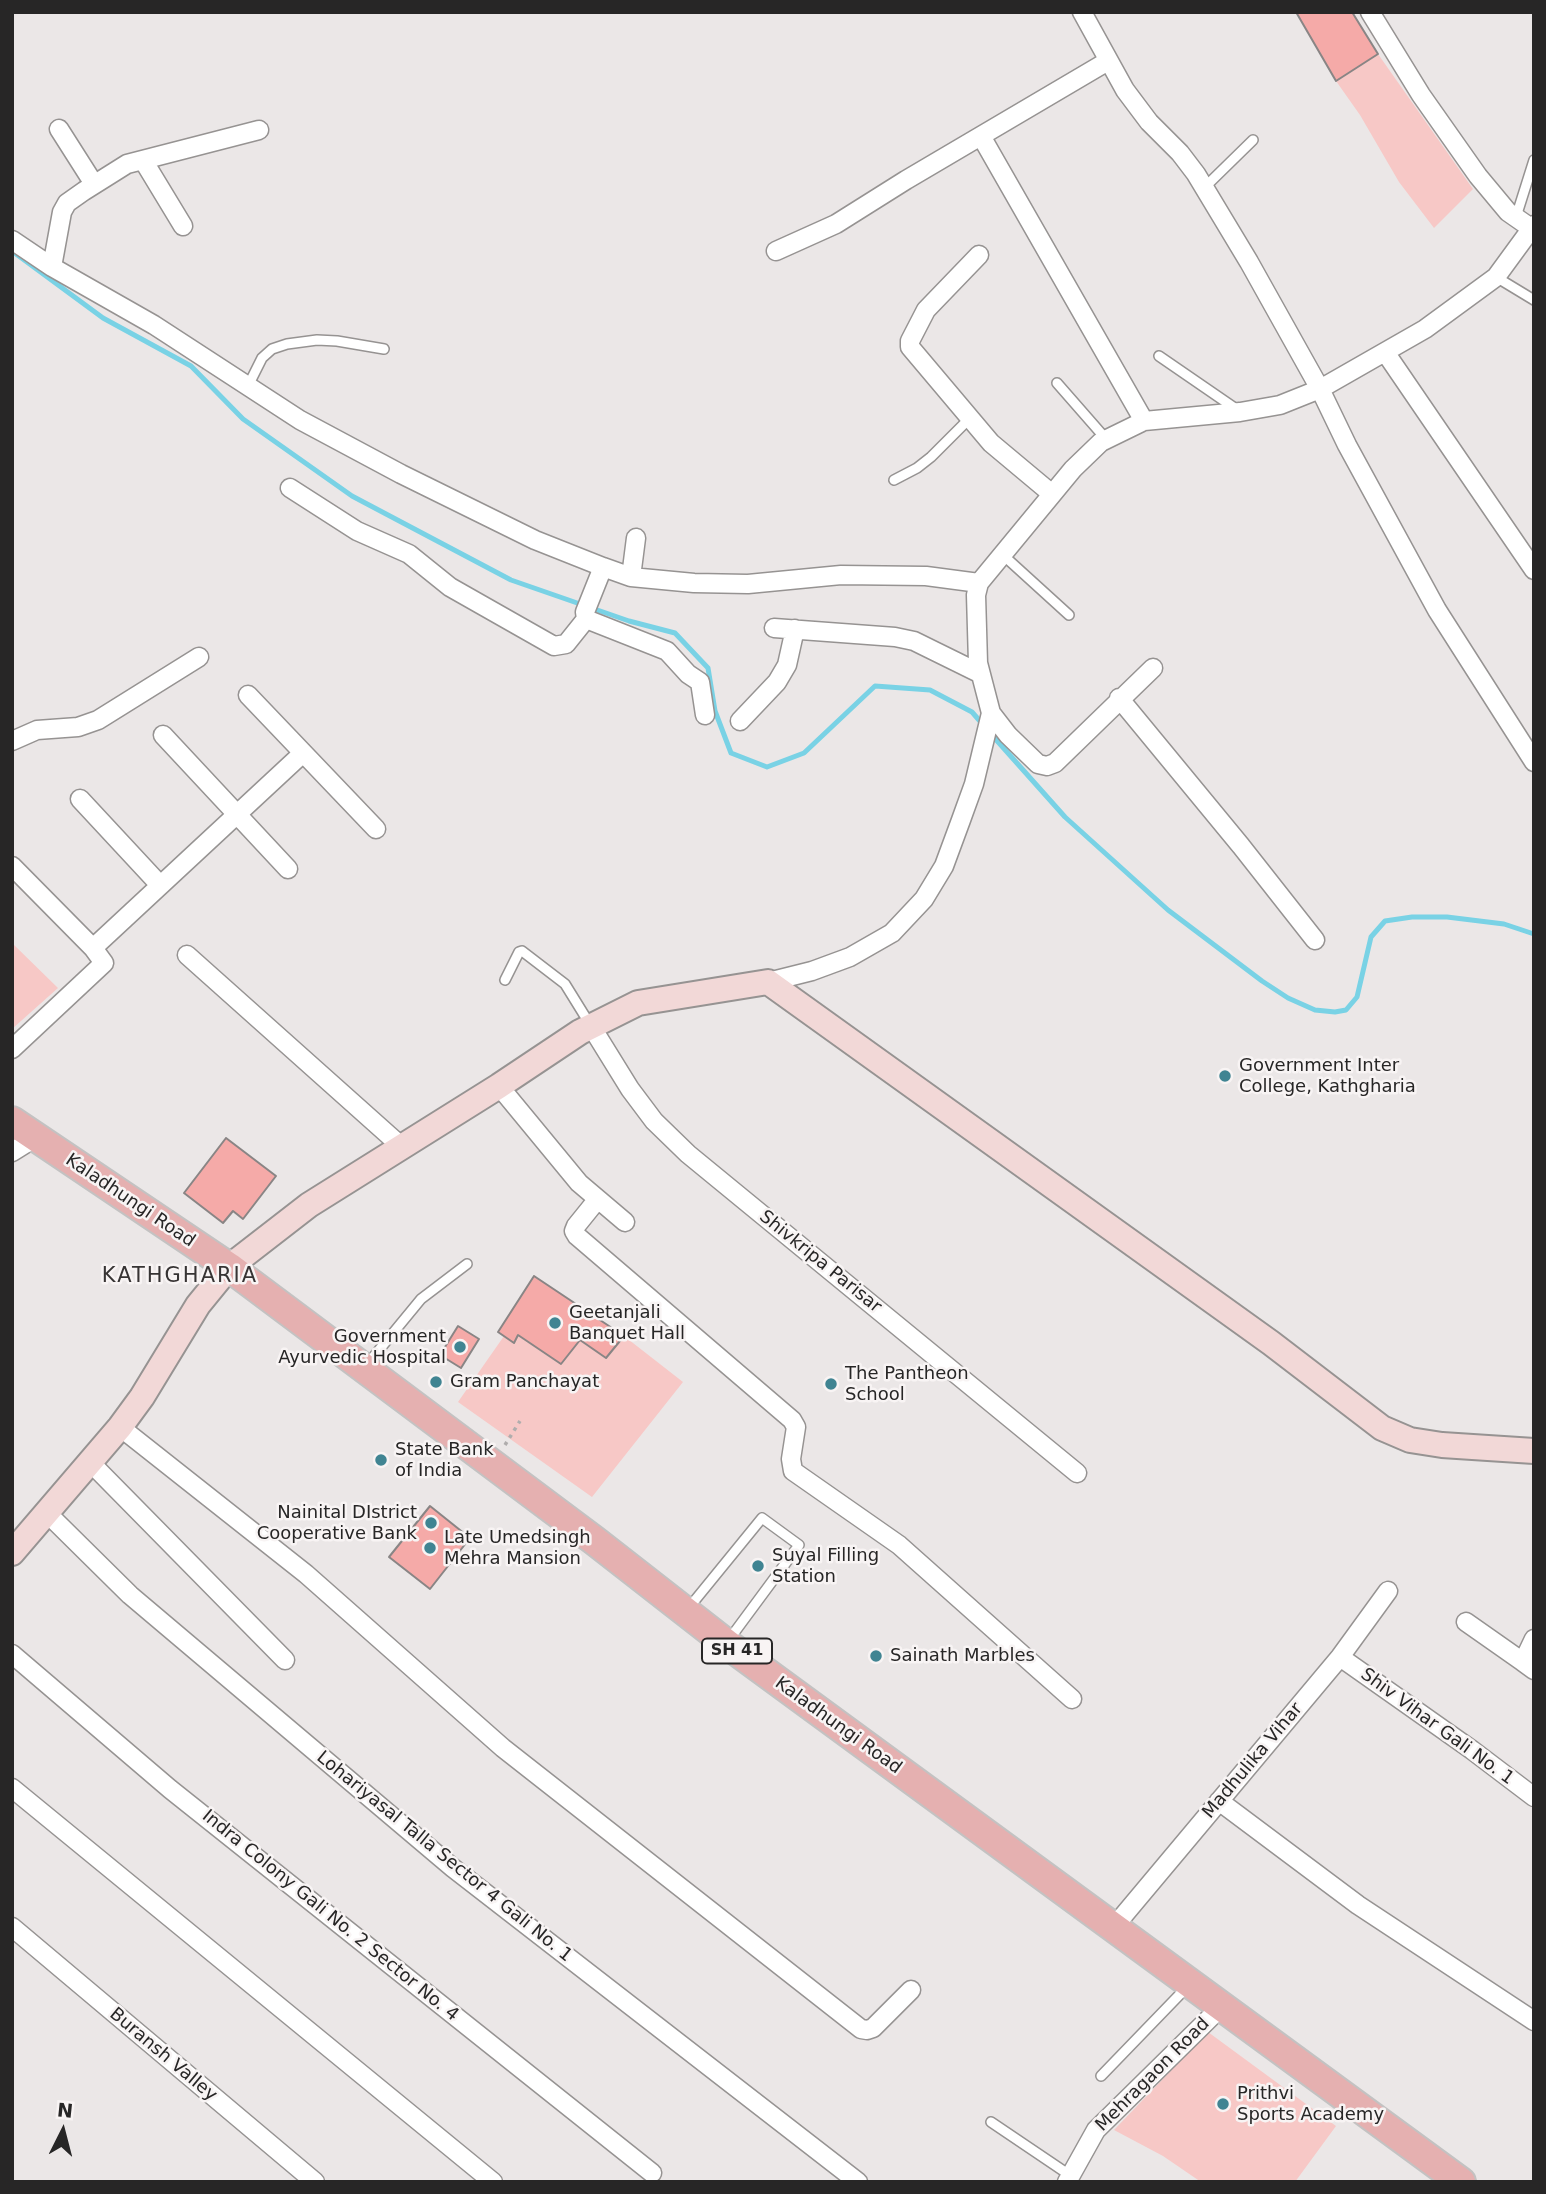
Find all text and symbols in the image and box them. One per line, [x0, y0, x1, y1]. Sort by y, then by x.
place label: Government Inter College, Kathgharia [1239, 1055, 1416, 1098]
marker: Government Inter College, Kathgharia [1217, 1068, 1233, 1084]
street label: Kaladhungi Road [61, 1150, 199, 1252]
street label: Shivkripa Parisar [755, 1206, 885, 1318]
district label: KATHGHARIA [103, 1264, 257, 1290]
place label: Geetanjali Banquet Hall [569, 1302, 685, 1344]
marker: Geetanjali Banquet Hall [547, 1315, 563, 1331]
place label: Government Ayurvedic Hospital [278, 1326, 446, 1368]
marker: Government Ayurvedic Hospital [452, 1339, 468, 1355]
place label: The Pantheon School [845, 1363, 969, 1406]
place label: Gram Panchayat [450, 1371, 599, 1393]
marker: Gram Panchayat [428, 1374, 444, 1390]
marker: The Pantheon School [823, 1376, 839, 1392]
place label: State Bank of India [395, 1439, 494, 1482]
marker: State Bank of India [373, 1452, 389, 1468]
place label: Nainital DIstrict Cooperative Bank [257, 1502, 417, 1544]
marker: Nainital DIstrict Cooperative Bank [423, 1515, 439, 1531]
place label: Late Umedsingh Mehra Mansion [444, 1527, 591, 1570]
marker: Late Umedsingh Mehra Mansion [422, 1540, 438, 1556]
place label: Suyal Filling Station [772, 1545, 879, 1588]
marker: Suyal Filling Station [750, 1558, 766, 1574]
road number: SH 41 [702, 1638, 772, 1664]
place label: Sainath Marbles [890, 1645, 1035, 1667]
marker: Sainath Marbles [868, 1648, 884, 1664]
street label: Shiv Vihar Gali No. 1 [1356, 1664, 1518, 1790]
street label: Kaladhungi Road [770, 1673, 906, 1779]
street label: Madhulika Vihar [1198, 1699, 1308, 1823]
street label: Lohariyasal Talla Sector 4 Gali No. 1 [312, 1747, 576, 1967]
street label: Indra Colony Gali No. 2 Sector No. 4 [197, 1806, 463, 2026]
street label: Buransh Valley [105, 2004, 221, 2106]
street label: Mehragaon Road [1092, 2014, 1214, 2136]
place label: Prithvi Sports Academy [1237, 2083, 1384, 2126]
north arrow [28, 2096, 98, 2166]
marker: Prithvi Sports Academy [1215, 2096, 1231, 2112]
text: N [56, 2098, 74, 2122]

